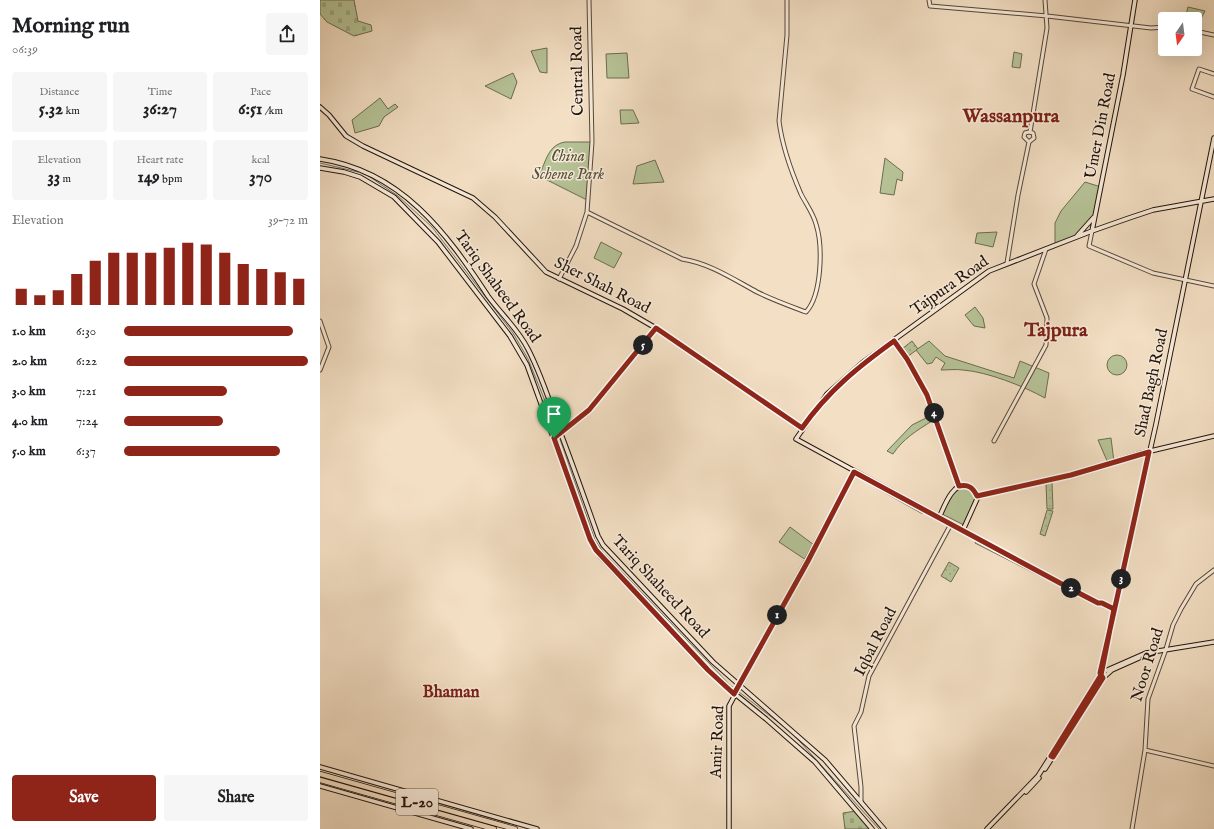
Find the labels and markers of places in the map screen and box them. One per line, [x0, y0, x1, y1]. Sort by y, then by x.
pin: 5 [633, 335, 653, 355]
pin [537, 397, 571, 438]
pin: 4 [924, 403, 944, 423]
pin: 3 [1111, 569, 1131, 589]
pin: 2 [1061, 578, 1081, 598]
pin: 1 [767, 605, 787, 625]

